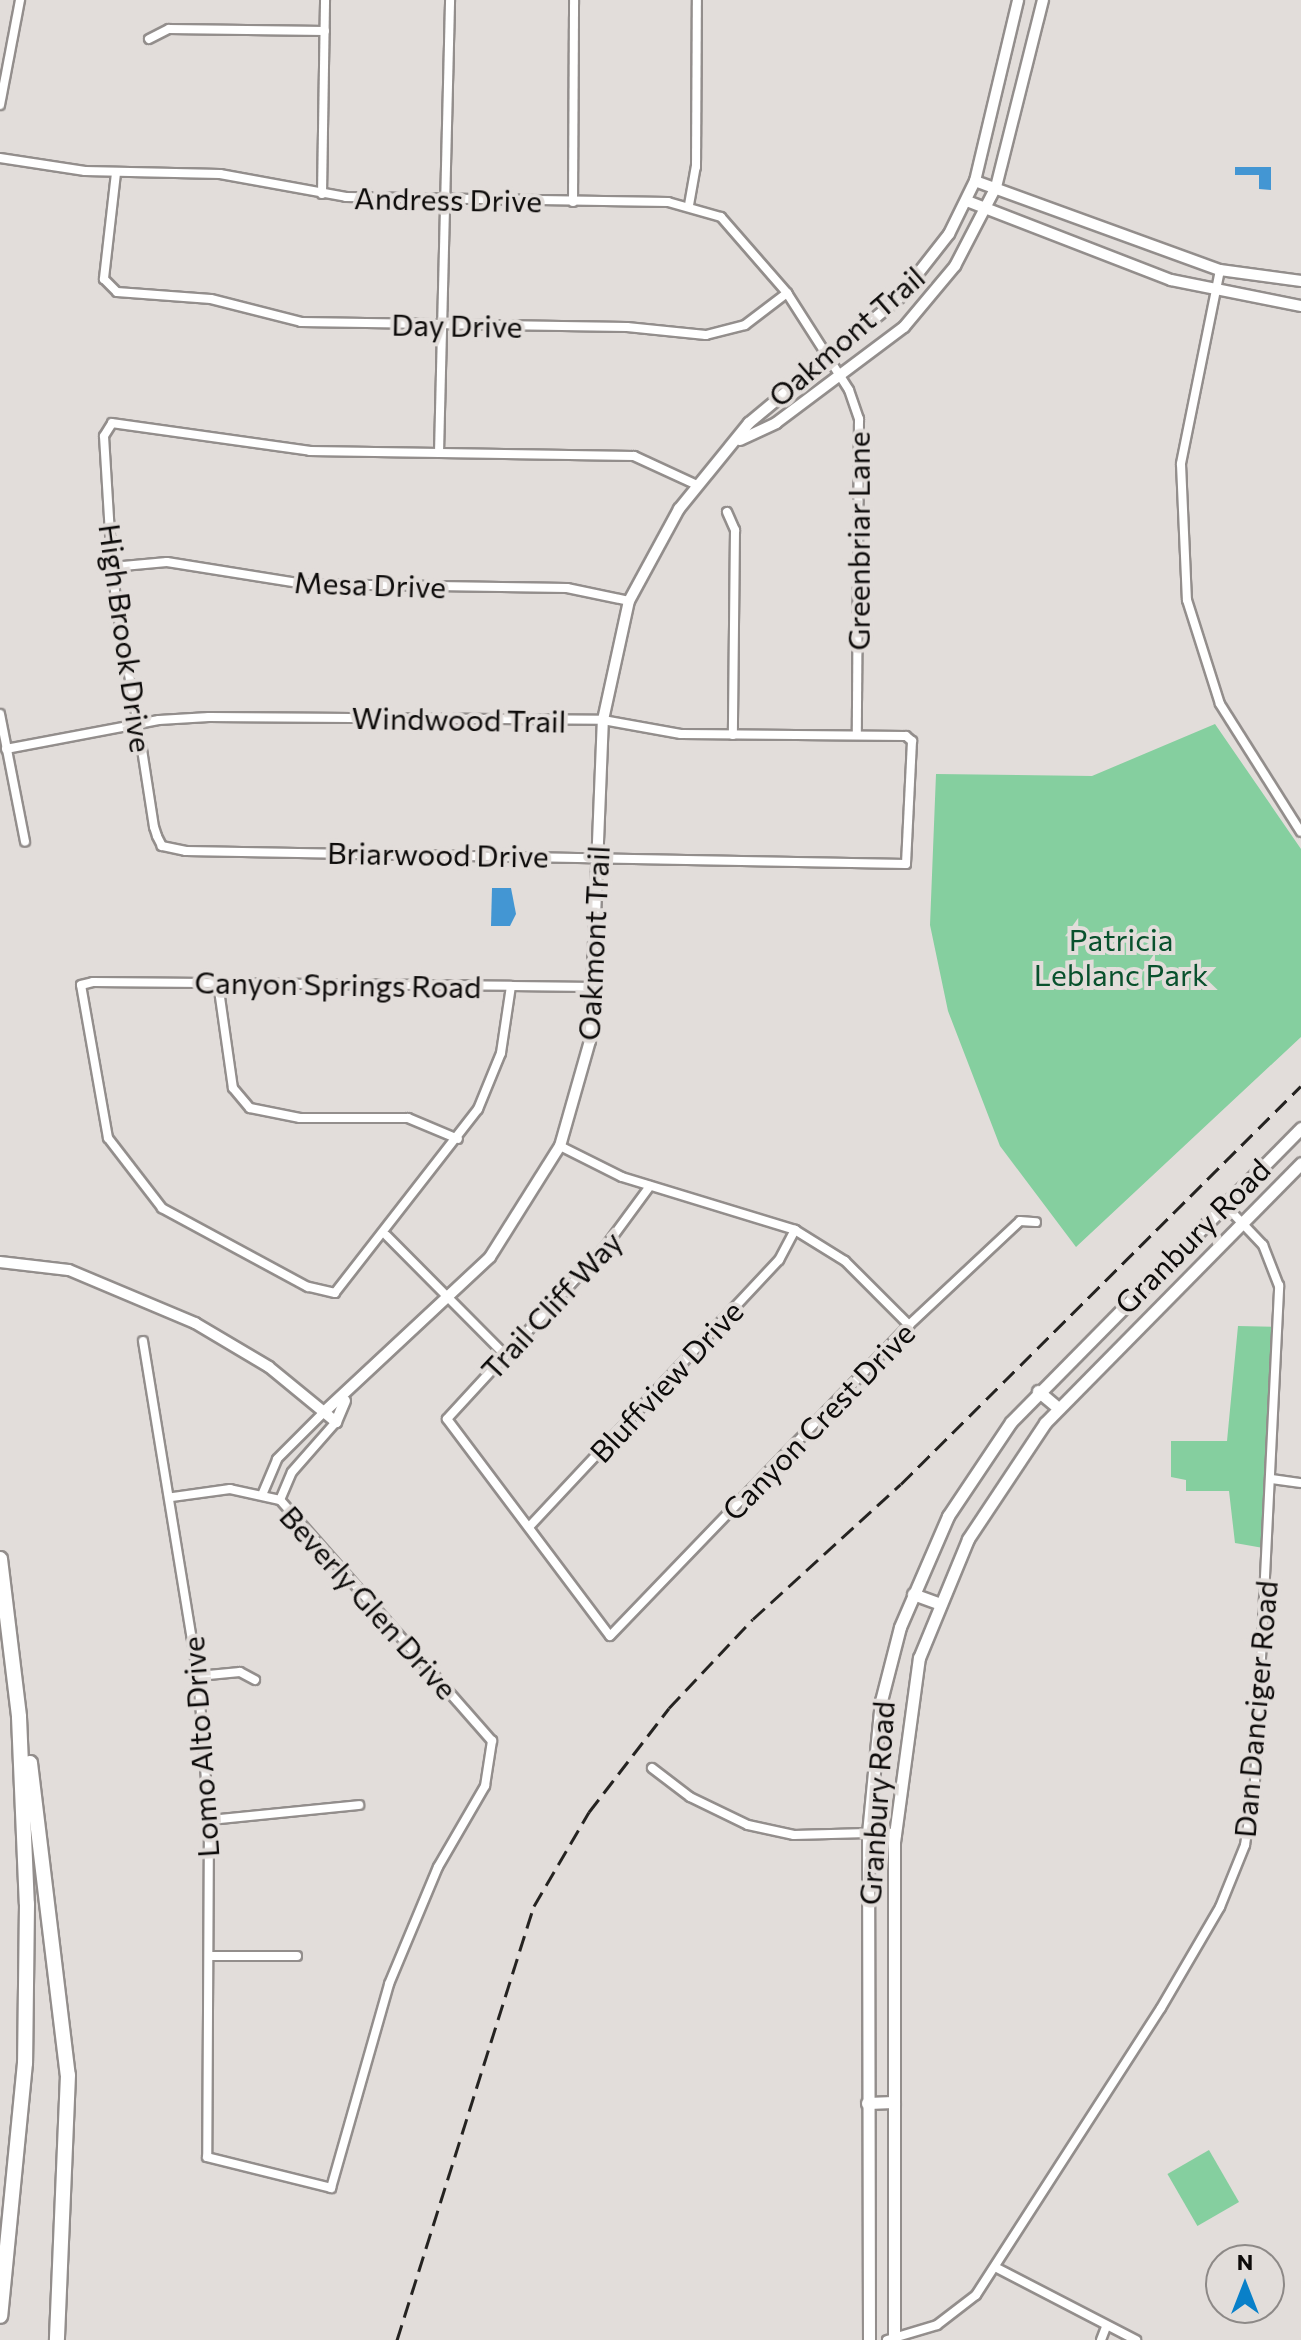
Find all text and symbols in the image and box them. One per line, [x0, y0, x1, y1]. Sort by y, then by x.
street label: Andress Drive [354, 179, 542, 219]
street label: Oakmont Trail [761, 258, 931, 414]
street label: Day Drive [391, 306, 523, 344]
street label: Greenbriar Lane [840, 431, 876, 651]
street label: High Brook Drive [92, 521, 160, 755]
street label: Mesa Drive [293, 563, 447, 605]
street label: Windwood Trail [351, 699, 567, 739]
street label: Briarwood Drive [327, 834, 549, 874]
street label: Oakmont Trail [570, 845, 616, 1041]
park label: Patricia Leblanc Park [1034, 921, 1208, 992]
street label: Canyon Springs Road [194, 963, 482, 1005]
street label: Granbury Road [1107, 1151, 1277, 1321]
street label: Trail Cliff Way [473, 1223, 629, 1387]
street label: Bluffview Drive [582, 1293, 750, 1469]
street label: Canyon Crest Drive [714, 1315, 922, 1527]
street label: Beverly Glen Drive [273, 1498, 465, 1706]
street label: Dan Danciger Road [1226, 1579, 1284, 1839]
street label: Lomo Alto Drive [174, 1635, 226, 1859]
street label: Granbury Road [851, 1700, 901, 1906]
north arrow [1205, 2244, 1285, 2324]
text: N [1237, 2248, 1253, 2275]

